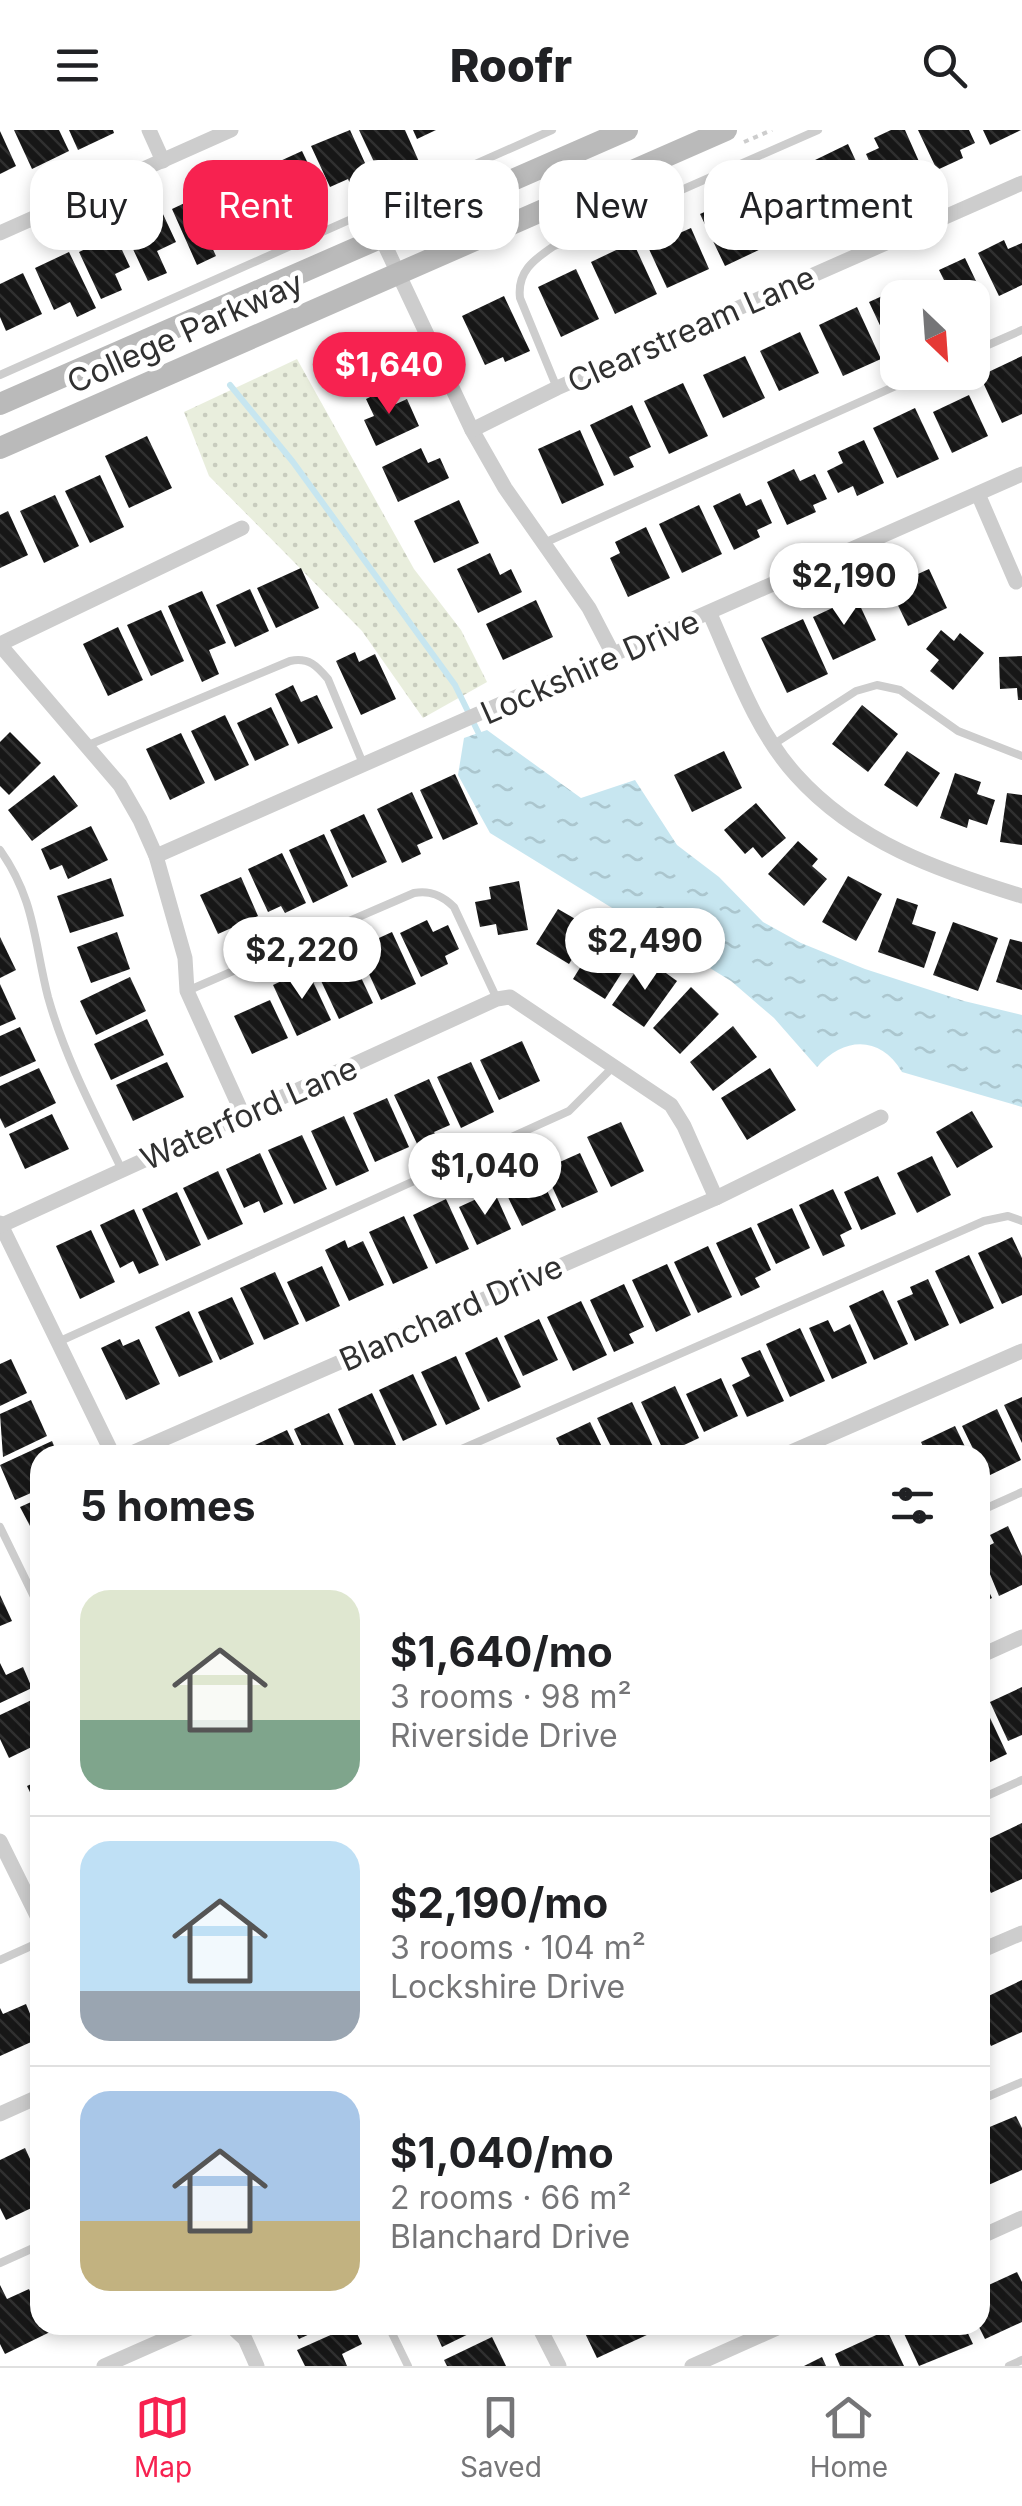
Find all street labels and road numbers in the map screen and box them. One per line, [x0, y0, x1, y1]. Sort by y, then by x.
street label: Clearstream Lane [561, 257, 821, 401]
street label: College Parkway [61, 262, 309, 402]
street label: Lockshire Drive [475, 601, 705, 733]
street label: Waterford Lane [135, 1048, 363, 1178]
street label: Blanchard Drive [333, 1246, 569, 1380]

